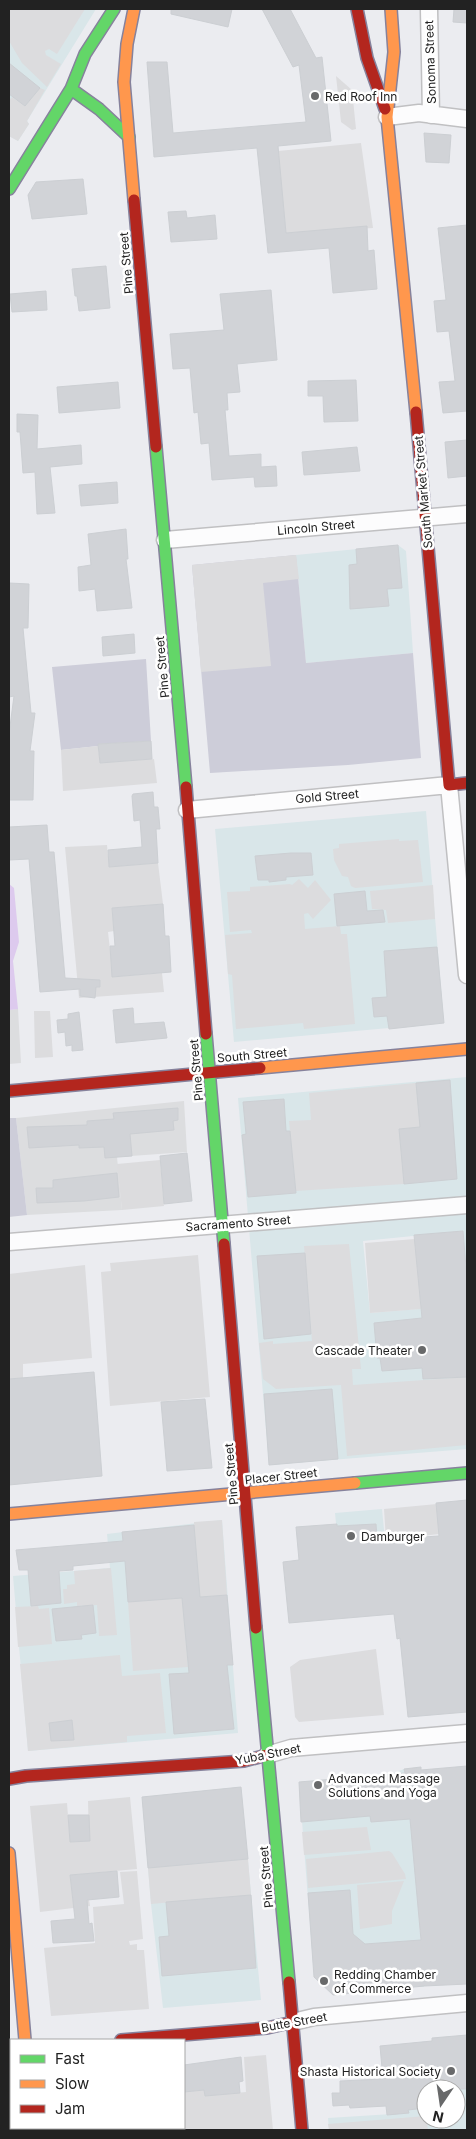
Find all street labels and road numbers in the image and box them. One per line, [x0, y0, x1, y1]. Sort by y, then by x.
street label: Sonoma Street [421, 20, 439, 104]
street label: Pine Street [116, 231, 136, 294]
street label: South Market Street [411, 435, 435, 549]
street label: Lincoln Street [276, 516, 356, 538]
street label: Pine Street [152, 635, 172, 698]
street label: Gold Street [295, 786, 359, 806]
street label: Pine Street [186, 1038, 206, 1101]
street label: South Street [216, 1044, 288, 1066]
street label: Sacramento Street [185, 1212, 291, 1234]
street label: Pine Street [221, 1442, 241, 1505]
street label: Placer Street [244, 1465, 318, 1487]
street label: Yuba Street [234, 1740, 302, 1768]
street label: Pine Street [256, 1845, 276, 1908]
street label: Butte Street [260, 2009, 328, 2035]

